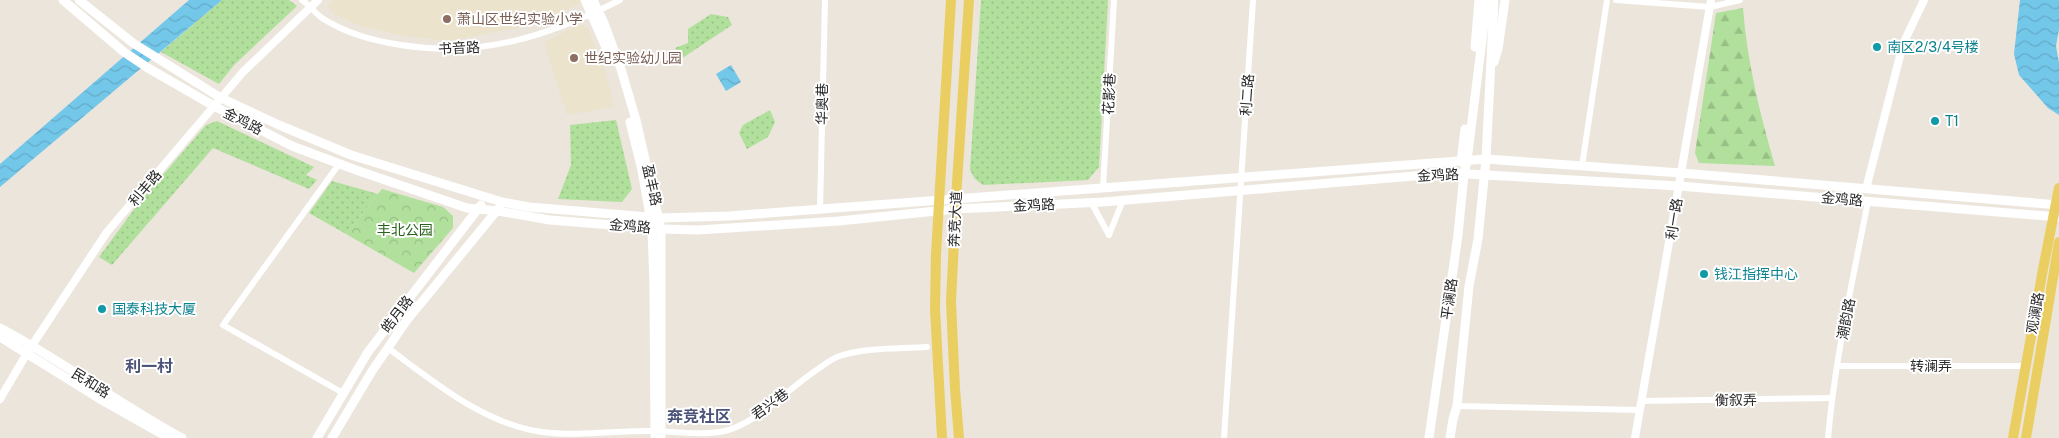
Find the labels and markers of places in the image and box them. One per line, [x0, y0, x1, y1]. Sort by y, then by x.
place label: 萧山区世纪实验小学 [457, 11, 583, 27]
marker: 萧山区世纪实验小学 [441, 13, 453, 25]
place label: 南区2/3/4号楼 [1887, 39, 1979, 55]
marker: 南区2/3/4号楼 [1871, 41, 1883, 53]
place label: 世纪实验幼儿园 [584, 50, 682, 66]
marker: 世纪实验幼儿园 [568, 52, 580, 64]
place label: T1 [1945, 113, 1959, 129]
marker: T1 [1929, 115, 1941, 127]
place label: 钱江指挥中心 [1714, 266, 1798, 282]
marker: 钱江指挥中心 [1698, 268, 1710, 280]
place label: 国泰科技大厦 [112, 301, 196, 317]
marker: 国泰科技大厦 [96, 303, 108, 315]

